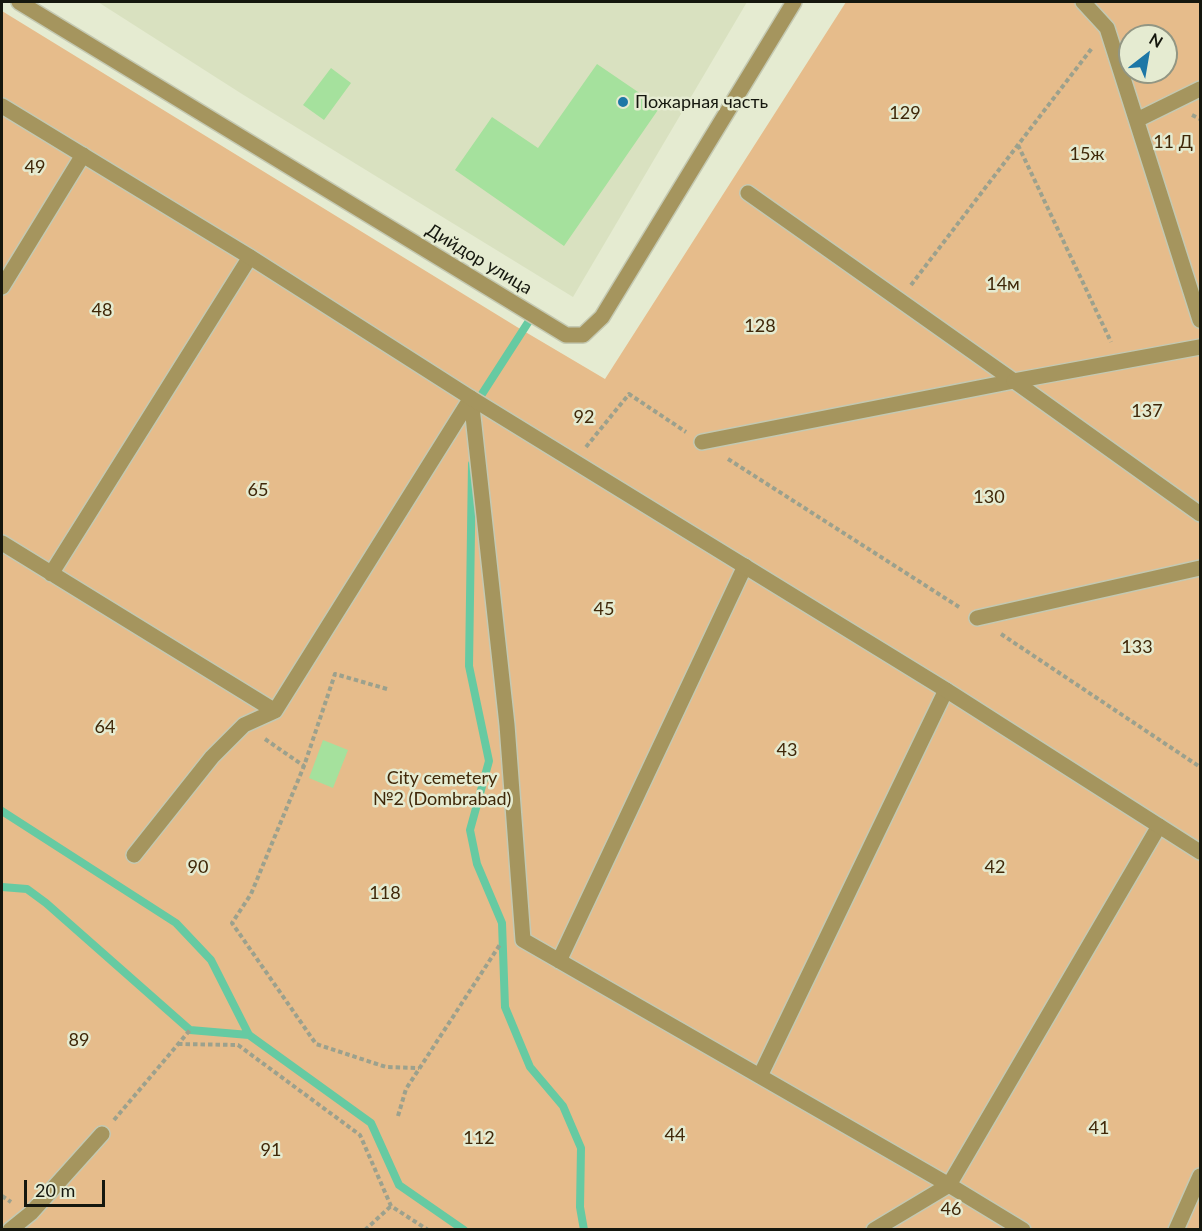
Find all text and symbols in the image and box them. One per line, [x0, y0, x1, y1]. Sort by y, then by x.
north arrow [1118, 24, 1178, 84]
text: N [1146, 29, 1167, 51]
place label: Пожарная часть [635, 91, 768, 113]
marker: Пожарная часть [616, 95, 630, 109]
park label: 129 [889, 102, 921, 124]
park label: 11 Д [1153, 131, 1193, 153]
park label: 15ж [1069, 143, 1105, 165]
park label: 49 [25, 156, 45, 178]
street label: Дийдор улица [422, 219, 536, 299]
park label: 14м [986, 273, 1020, 295]
park label: 48 [92, 299, 112, 321]
park label: 128 [744, 315, 776, 337]
park label: 137 [1131, 400, 1163, 422]
park label: 92 [574, 406, 594, 428]
park label: 65 [248, 479, 268, 501]
park label: 130 [973, 486, 1005, 508]
park label: 45 [594, 598, 614, 620]
park label: 133 [1121, 636, 1153, 658]
park label: 64 [95, 716, 115, 738]
park label: 43 [777, 739, 797, 761]
park label: City cemetery №2 (Dombrabad) [373, 767, 511, 810]
park label: 90 [188, 856, 208, 878]
park label: 42 [985, 856, 1005, 878]
park label: 118 [369, 882, 401, 904]
park label: 89 [69, 1029, 89, 1051]
park label: 41 [1089, 1117, 1109, 1139]
park label: 44 [665, 1124, 685, 1146]
park label: 112 [463, 1127, 495, 1149]
park label: 91 [261, 1139, 281, 1161]
scale bar [27, 1168, 108, 1206]
text: 20 m [35, 1179, 75, 1201]
park label: 46 [941, 1198, 961, 1220]

